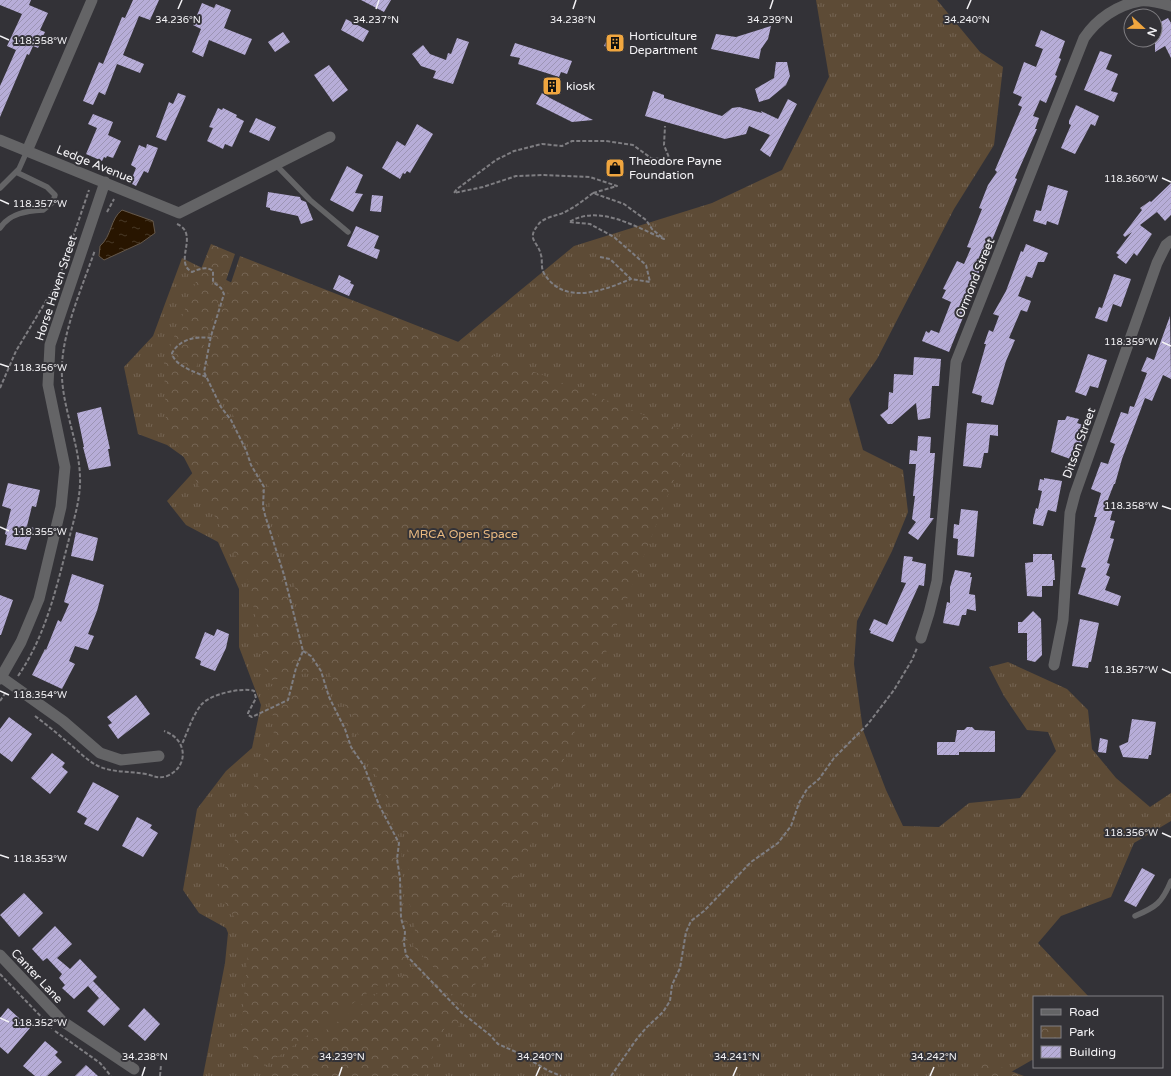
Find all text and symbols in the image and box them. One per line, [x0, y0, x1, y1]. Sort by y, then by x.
north arrow [1123, 8, 1163, 48]
text: 34.236°N [155, 14, 201, 26]
text: 34.237°N [353, 14, 399, 26]
text: 34.238°N [550, 14, 596, 26]
text: 34.239°N [747, 14, 793, 26]
text: 34.240°N [944, 14, 990, 26]
text: N [1144, 25, 1159, 38]
place label: Horticulture Department [629, 29, 698, 57]
building icon: Horticulture Department [604, 32, 626, 54]
text: 118.358°W [13, 35, 67, 47]
building icon: kiosk [541, 75, 563, 97]
place label: kiosk [566, 79, 596, 93]
street label: Ledge Avenue [54, 142, 136, 186]
place label: Theodore Payne Foundation [629, 154, 722, 182]
shop icon: Theodore Payne Foundation [604, 157, 626, 179]
text: 118.360°W [1104, 173, 1158, 185]
text: 118.357°W [13, 198, 67, 210]
street label: Horse Haven Street [32, 233, 80, 342]
street label: Ormond Street [953, 236, 998, 320]
text: 118.359°W [1104, 336, 1158, 348]
text: 118.356°W [13, 362, 67, 374]
street label: Ditson Street [1060, 405, 1098, 480]
text: 118.358°W [1104, 500, 1158, 512]
text: 118.355°W [13, 526, 67, 538]
park label: MRCA Open Space [408, 527, 518, 541]
text: 118.357°W [1104, 664, 1158, 676]
text: 118.354°W [13, 689, 67, 701]
text: 118.356°W [1104, 827, 1158, 839]
text: 118.353°W [13, 853, 67, 865]
street label: Canter Lane [8, 946, 66, 1006]
legend [1033, 996, 1163, 1068]
text: Road [1069, 1005, 1099, 1019]
text: 118.352°W [13, 1017, 67, 1029]
text: Park [1069, 1025, 1095, 1039]
text: Building [1069, 1045, 1116, 1059]
text: 34.238°N [122, 1051, 168, 1063]
text: 34.239°N [319, 1051, 365, 1063]
text: 34.240°N [517, 1051, 563, 1063]
text: 34.241°N [714, 1051, 760, 1063]
text: 34.242°N [911, 1051, 957, 1063]

